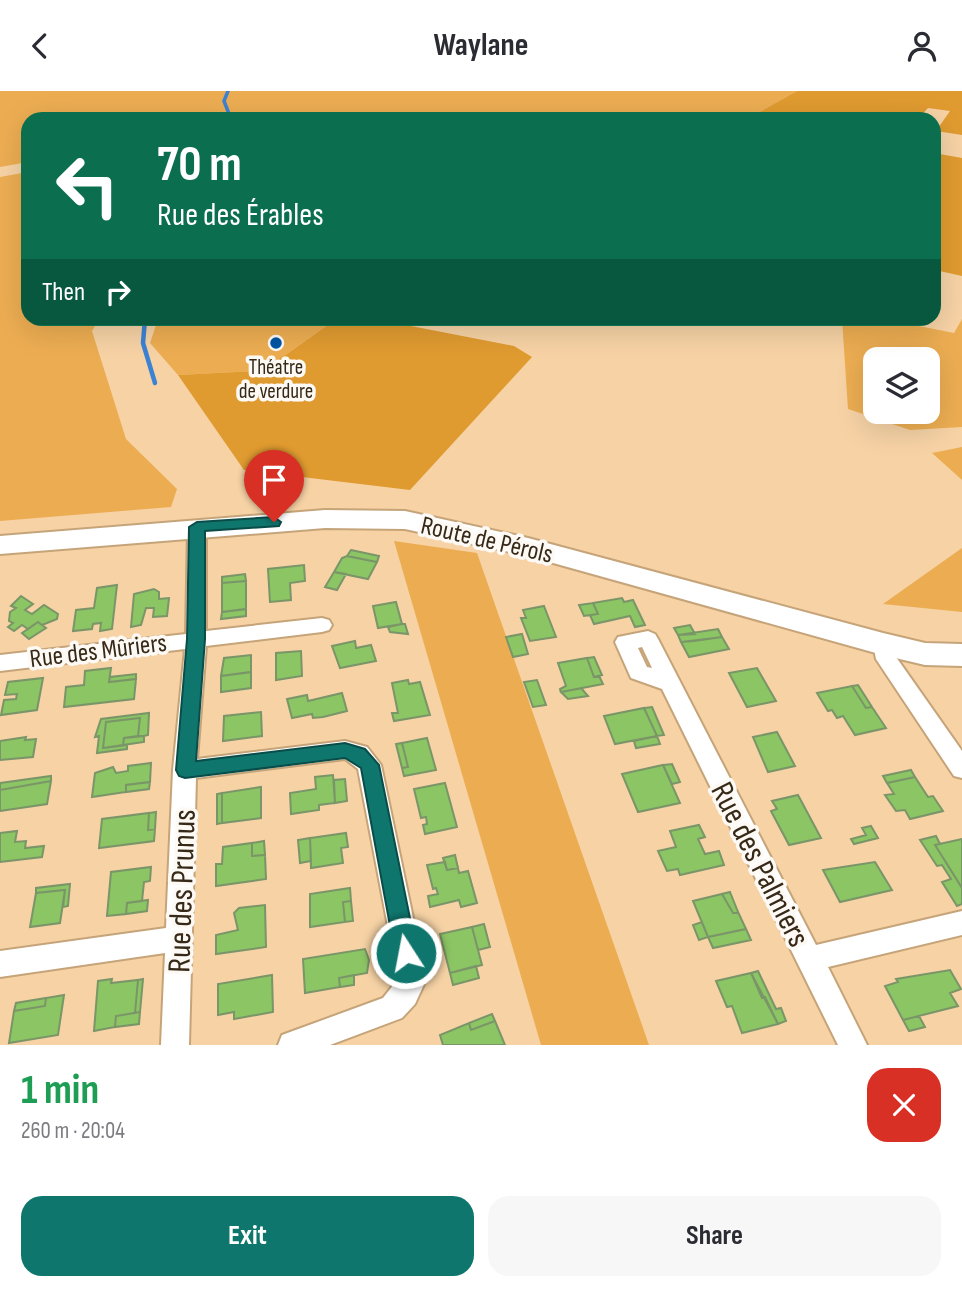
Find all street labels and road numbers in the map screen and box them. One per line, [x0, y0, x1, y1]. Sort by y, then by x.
street label: Route de Pérols [418, 510, 556, 571]
street label: Rue des Mûriers [28, 628, 168, 675]
street label: Rue des Palmiers [701, 776, 818, 954]
street label: Rue des Prunus [160, 809, 205, 973]

